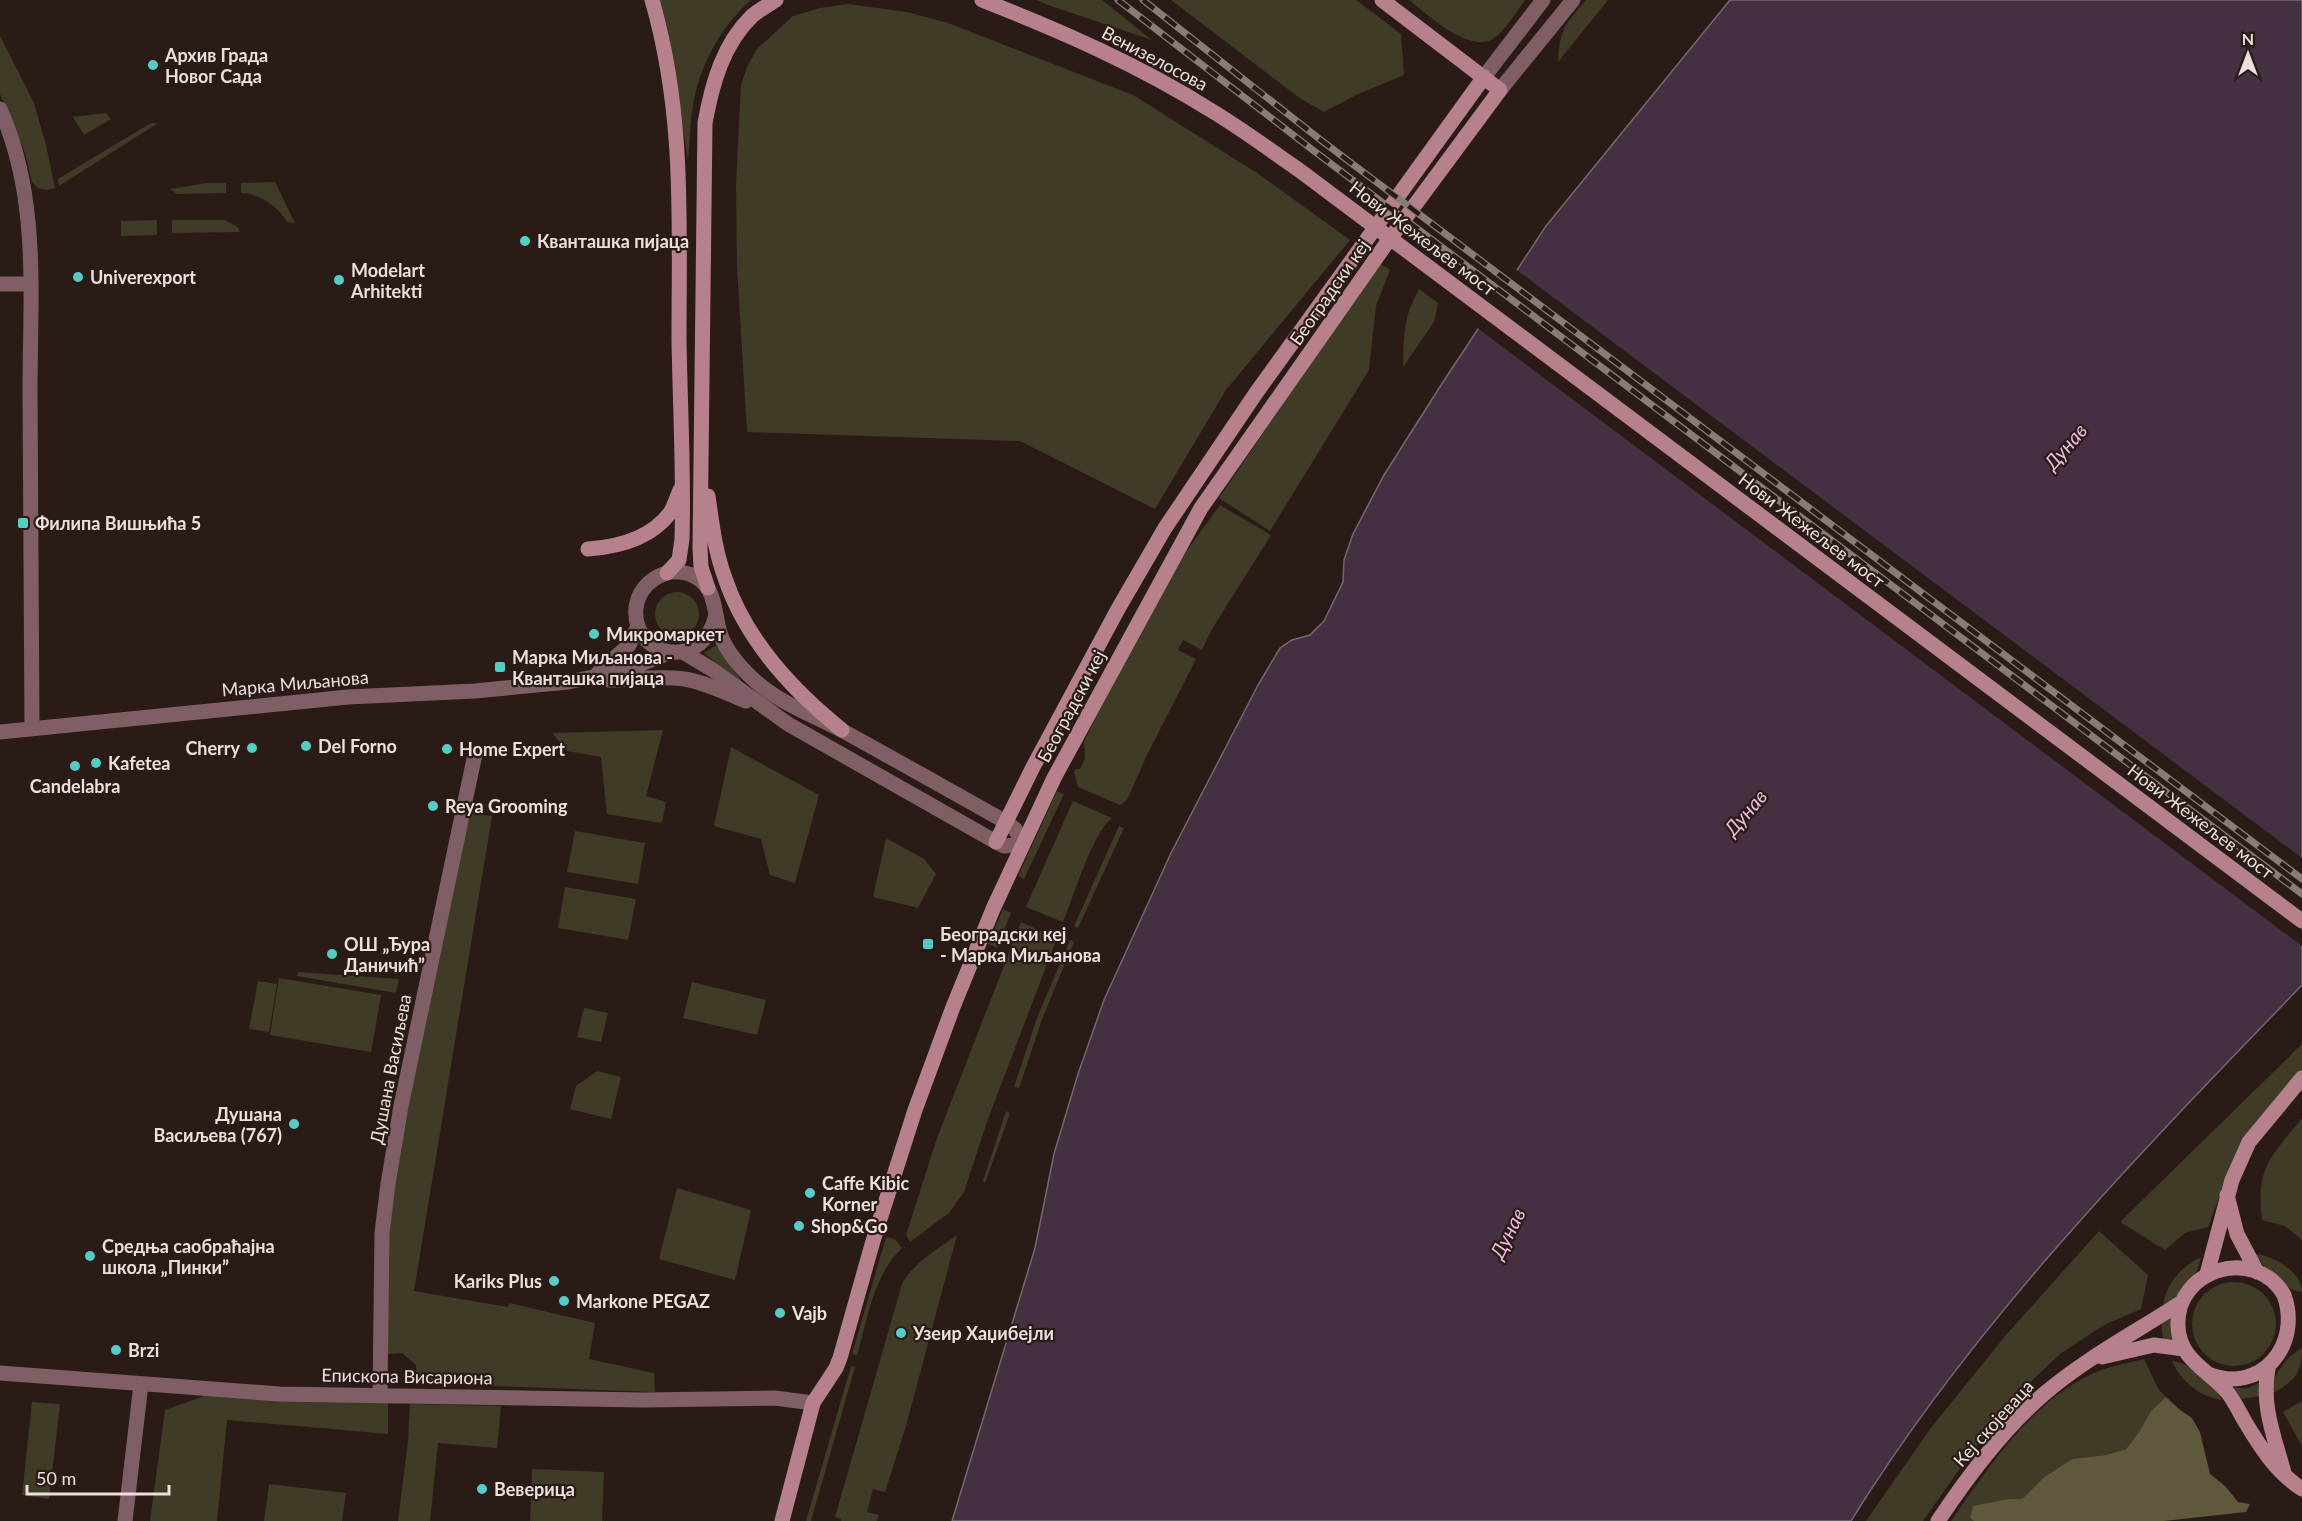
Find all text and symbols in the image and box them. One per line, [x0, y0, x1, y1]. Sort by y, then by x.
street label: Венизелосова [1098, 21, 1212, 95]
north arrow [2218, 24, 2278, 84]
text: N [2242, 29, 2254, 48]
place label: Архив Града Новог Сада [164, 44, 268, 87]
marker: Архив Града Новог Сада [146, 58, 160, 72]
street label: Нови Жежељев мост [1346, 176, 1500, 300]
place label: Кванташка пијаца [537, 230, 689, 252]
marker: Кванташка пијаца [518, 234, 532, 248]
street label: Београдски кеј [1284, 235, 1374, 349]
place label: Modelart Arhitekti [350, 259, 425, 302]
place label: Univerexport [90, 266, 196, 288]
marker: Univerexport [71, 270, 85, 284]
marker: Modelart Arhitekti [332, 273, 346, 287]
water label: Дунав [2038, 418, 2092, 475]
street label: Нови Жежељев мост [1735, 468, 1889, 592]
place label: Филипа Вишњића 5 [35, 512, 201, 534]
marker: Филипа Вишњића 5 [16, 516, 30, 530]
place label: Микромаркет [606, 623, 725, 645]
marker: Микромаркет [587, 627, 601, 641]
place label: Марка Миљанова - Кванташка пијаца [512, 646, 673, 689]
street label: Београдски кеј [1032, 646, 1110, 766]
marker: Марка Миљанова - Кванташка пијаца [493, 660, 507, 674]
street label: Марка Миљанова [221, 666, 369, 700]
place label: Del Forno [318, 735, 397, 757]
place label: Cherry [185, 737, 240, 759]
place label: Home Expert [459, 738, 565, 760]
marker: Del Forno [299, 739, 313, 753]
marker: Cherry [245, 741, 259, 755]
marker: Home Expert [440, 742, 454, 756]
place label: Kafetea [108, 752, 170, 774]
marker: Kafetea [89, 756, 103, 770]
marker: Candelabra [68, 759, 82, 773]
street label: Нови Жежељев мост [2124, 759, 2278, 883]
place label: Candelabra [30, 775, 120, 797]
water label: Дунав [1718, 784, 1772, 841]
place label: Reya Grooming [445, 795, 568, 817]
marker: Reya Grooming [426, 799, 440, 813]
place label: Београдски кеј - Марка Миљанова [940, 923, 1101, 966]
place label: ОШ „Ђура Даничић” [344, 933, 430, 976]
marker: Београдски кеј - Марка Миљанова [921, 937, 935, 951]
marker: ОШ „Ђура Даничић” [325, 947, 339, 961]
street label: Душана Васиљева [365, 992, 415, 1146]
place label: Душана Васиљева (767) [153, 1103, 282, 1146]
marker: Душана Васиљева (767) [287, 1117, 301, 1131]
place label: Caffe Kibic Korner [822, 1172, 910, 1215]
marker: Caffe Kibic Korner [803, 1186, 817, 1200]
water label: Дунав [1484, 1204, 1530, 1263]
place label: Shop&Go [811, 1215, 888, 1237]
marker: Shop&Go [792, 1219, 806, 1233]
place label: Средња саобраћајна школа „Пинки” [102, 1235, 275, 1278]
marker: Средња саобраћајна школа „Пинки” [83, 1249, 97, 1263]
place label: Kariks Plus [454, 1270, 542, 1292]
marker: Kariks Plus [547, 1274, 561, 1288]
place label: Markone PEGAZ [576, 1290, 710, 1312]
marker: Markone PEGAZ [557, 1294, 571, 1308]
place label: Vajb [791, 1302, 827, 1324]
marker: Vajb [773, 1306, 787, 1320]
place label: Узеир Хаџибејли [912, 1322, 1054, 1344]
marker: Узеир Хаџибејли [894, 1326, 908, 1340]
place label: Brzi [128, 1339, 159, 1361]
marker: Brzi [109, 1343, 123, 1357]
street label: Епископа Висариона [321, 1364, 493, 1388]
street label: Кеј скојеваца [1948, 1375, 2038, 1471]
scale bar [27, 1458, 170, 1496]
text: 50 m [36, 1467, 76, 1489]
place label: Веверица [494, 1478, 575, 1500]
marker: Веверица [475, 1482, 489, 1496]

